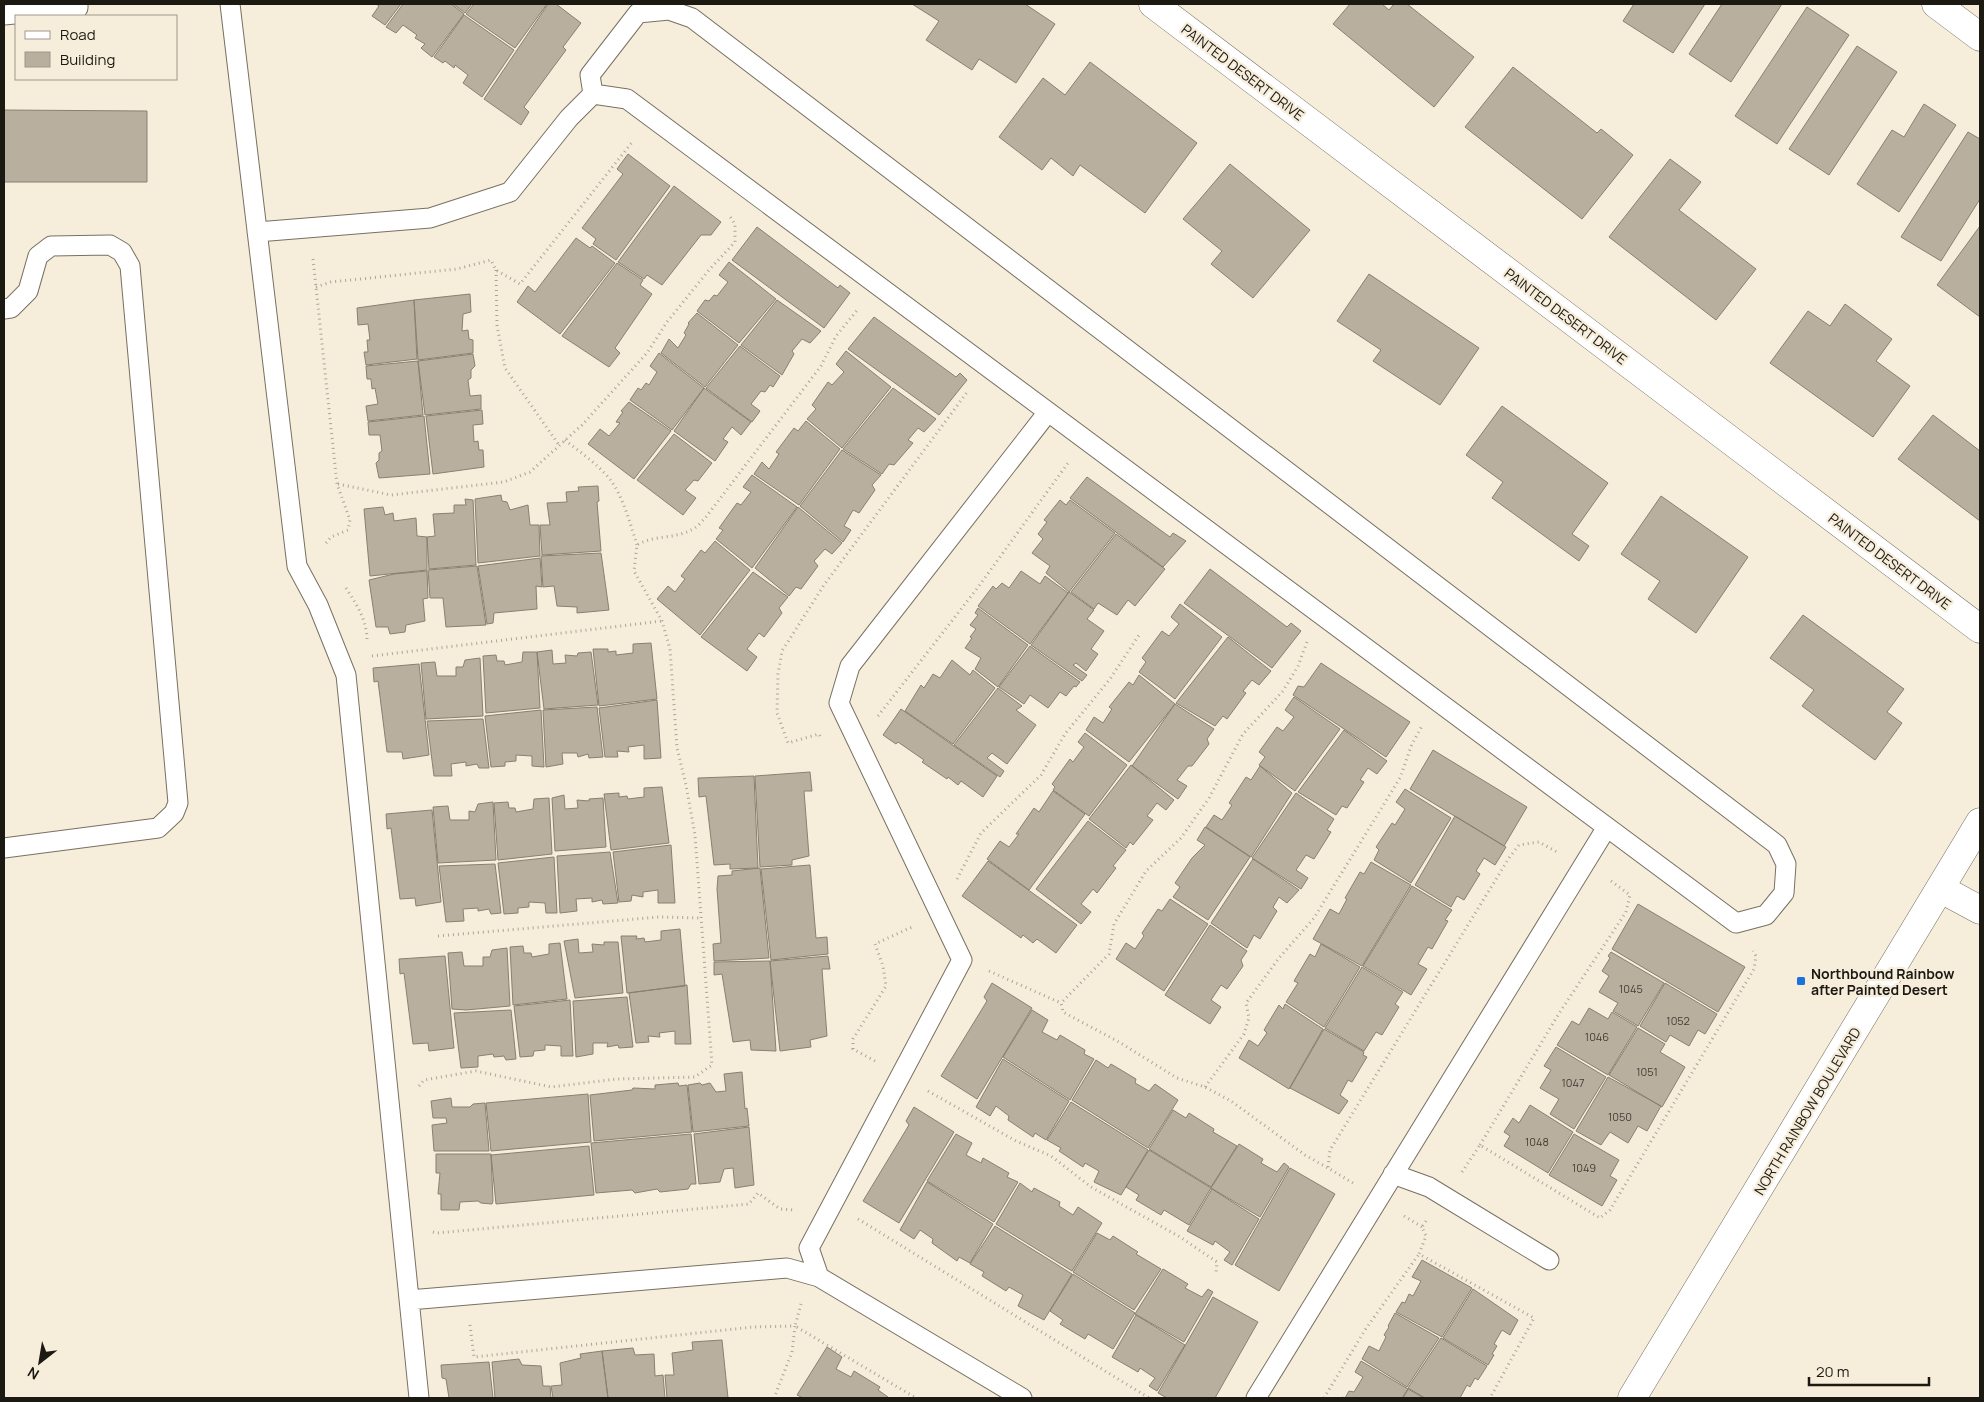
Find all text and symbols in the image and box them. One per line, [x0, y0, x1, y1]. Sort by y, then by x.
legend [15, 15, 178, 80]
street label: PAINTED DESERT DRIVE [1178, 20, 1308, 124]
text: Road [60, 24, 96, 45]
text: Building [60, 49, 115, 70]
street label: PAINTED DESERT DRIVE [1501, 264, 1631, 368]
street label: PAINTED DESERT DRIVE [1825, 509, 1955, 613]
place label: Northbound Rainbow after Painted Desert [1811, 964, 1954, 999]
marker: Northbound Rainbow after Painted Desert [1795, 975, 1807, 987]
house number: 1045 [1619, 981, 1643, 996]
house number: 1052 [1666, 1013, 1690, 1028]
street label: NORTH RAINBOW BOULEVARD [1749, 1024, 1865, 1198]
house number: 1046 [1585, 1029, 1609, 1044]
house number: 1051 [1636, 1064, 1658, 1079]
house number: 1047 [1561, 1075, 1585, 1090]
house number: 1050 [1608, 1109, 1632, 1124]
house number: 1048 [1525, 1134, 1549, 1149]
house number: 1049 [1572, 1160, 1596, 1175]
north arrow [15, 1337, 65, 1387]
scale bar [1809, 1354, 1929, 1386]
text: 20 m [1816, 1361, 1849, 1382]
text: N [24, 1363, 42, 1384]

